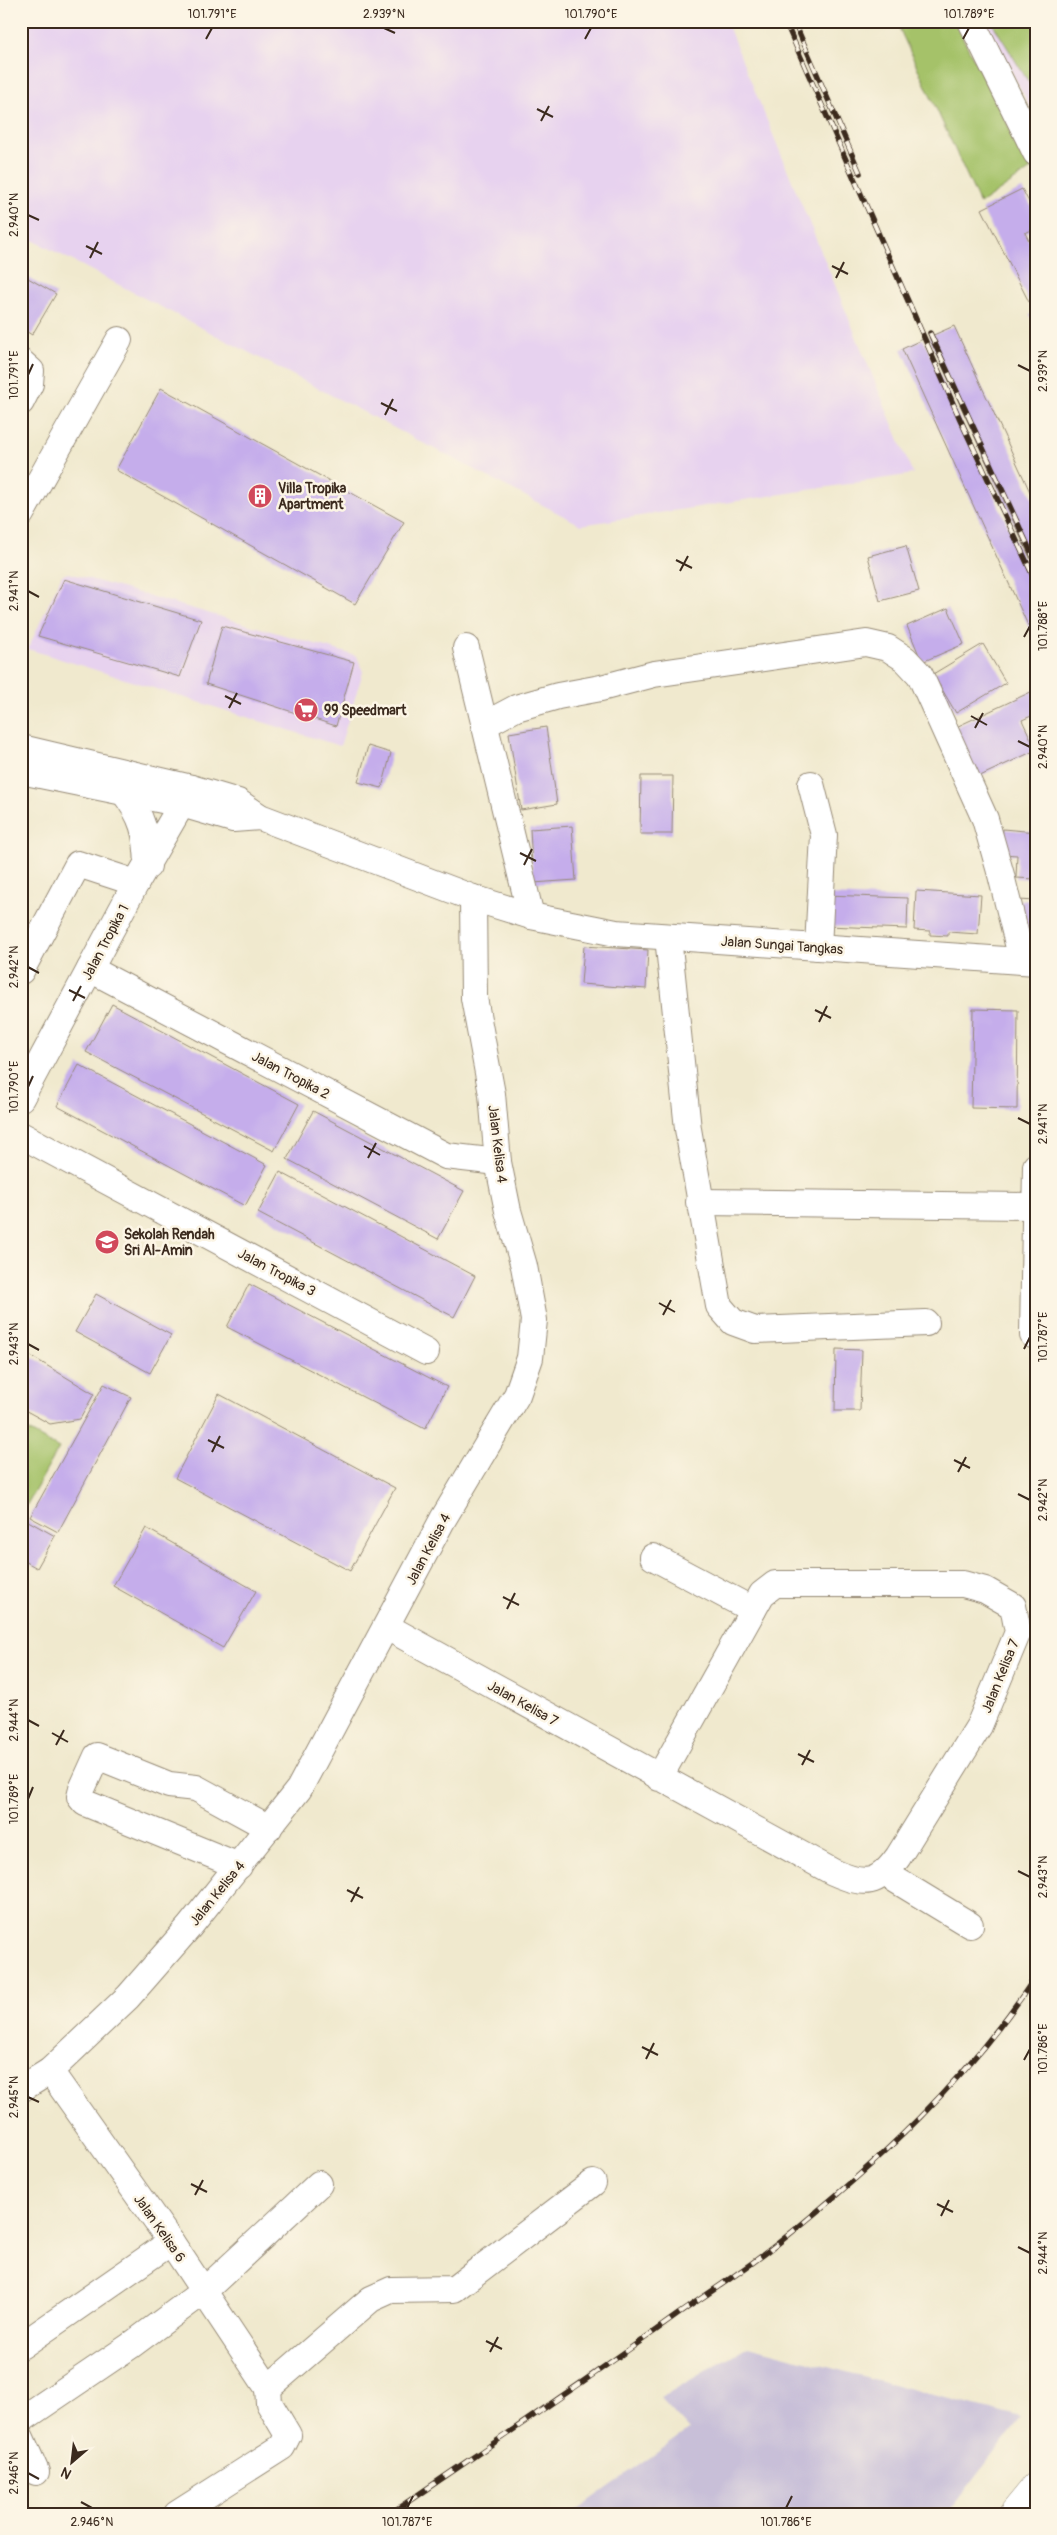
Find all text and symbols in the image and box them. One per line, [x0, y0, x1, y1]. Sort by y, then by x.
text: 101.791°E [188, 7, 236, 22]
text: 2.939°N [363, 7, 405, 22]
text: 101.790°E [565, 7, 617, 22]
text: 101.789°E [944, 7, 994, 22]
text: 2.940°N [7, 193, 22, 237]
text: 2.939°N [1036, 350, 1051, 392]
text: 101.791°E [7, 351, 22, 399]
place label: Villa Tropika Apartment [278, 480, 347, 513]
building icon: Villa Tropika Apartment [247, 483, 273, 509]
text: 2.941°N [7, 571, 22, 611]
text: 101.788°E [1036, 601, 1051, 651]
supermarket icon: 99 Speedmart [293, 697, 319, 723]
place label: 99 Speedmart [324, 702, 407, 719]
text: 2.940°N [1036, 725, 1051, 769]
street label: Jalan Tropika 1 [78, 901, 132, 983]
street label: Jalan Sungai Tangkas [720, 933, 844, 958]
text: 2.942°N [7, 946, 22, 988]
street label: Jalan Tropika 2 [249, 1048, 333, 1103]
text: 101.790°E [7, 1061, 22, 1113]
street label: Jalan Kelisa 4 [484, 1104, 511, 1184]
text: 2.941°N [1036, 1104, 1051, 1144]
place label: Sekolah Rendah Sri Al-Amin [124, 1226, 215, 1259]
school or university icon: Sekolah Rendah Sri Al-Amin [94, 1229, 120, 1255]
street label: Jalan Tropika 3 [235, 1245, 319, 1300]
text: 101.787°E [1036, 1312, 1051, 1362]
text: 2.943°N [7, 1323, 22, 1365]
text: 2.942°N [1036, 1479, 1051, 1521]
street label: Jalan Kelisa 4 [402, 1510, 454, 1588]
street label: Jalan Kelisa 7 [978, 1636, 1023, 1716]
street label: Jalan Kelisa 7 [485, 1677, 561, 1730]
text: 2.944°N [7, 1699, 22, 1741]
text: 101.789°E [7, 1774, 22, 1824]
text: 2.943°N [1036, 1856, 1051, 1898]
street label: Jalan Kelisa 4 [186, 1857, 249, 1929]
text: 101.786°E [1036, 2023, 1051, 2075]
text: 2.945°N [7, 2076, 22, 2118]
street label: Jalan Kelisa 6 [130, 2191, 189, 2265]
text: 2.944°N [1036, 2232, 1051, 2274]
north arrow [48, 2438, 98, 2488]
text: 2.946°N [7, 2452, 22, 2494]
text: N [58, 2463, 74, 2483]
text: 2.946°N [71, 2515, 113, 2530]
text: 101.787°E [382, 2515, 432, 2530]
text: 101.786°E [760, 2515, 812, 2530]

